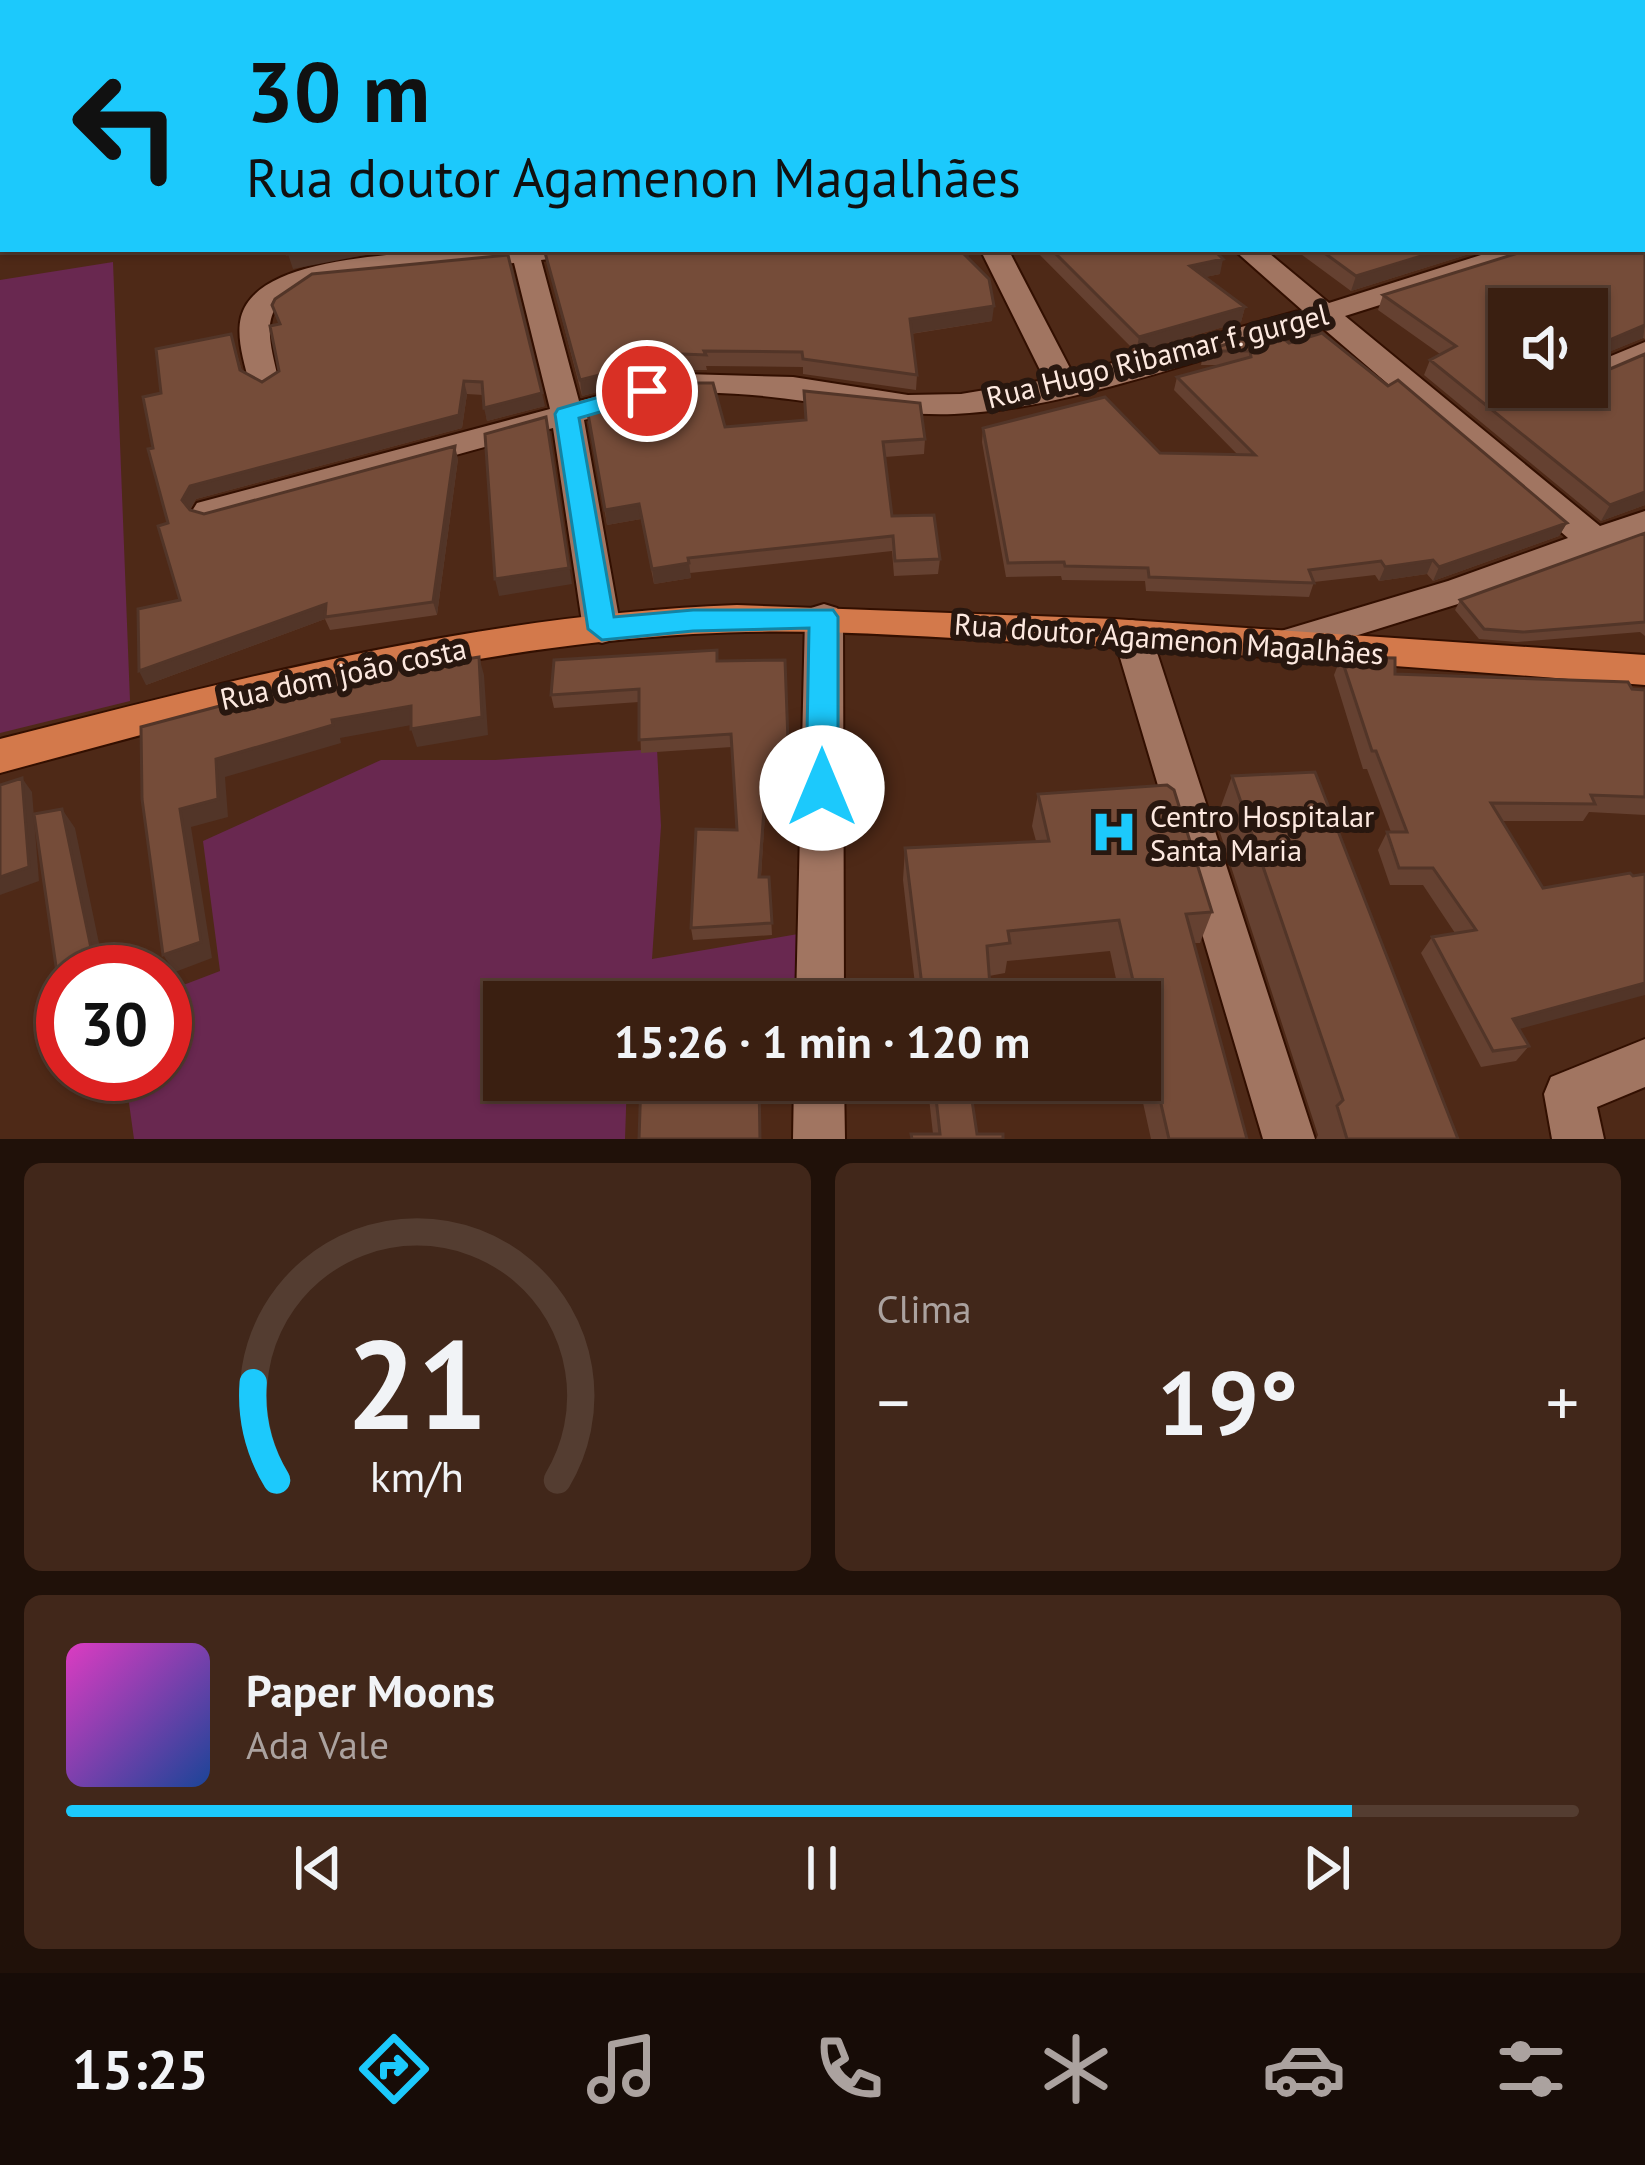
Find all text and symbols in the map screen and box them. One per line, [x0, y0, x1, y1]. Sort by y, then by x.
text: 30 m [246, 36, 430, 145]
icon: left [48, 48, 204, 204]
text: Rua doutor Agamenon Magalhães [246, 142, 1021, 212]
map controls [1488, 288, 1608, 408]
button: sound [1488, 288, 1608, 408]
street label: Rua Hugo Ribamar f. gurgel [982, 294, 1332, 416]
pin [596, 340, 698, 442]
icon: arrive [614, 358, 680, 424]
street label: Rua doutor Agamenon Magalhães [953, 604, 1385, 672]
street label: Rua dom joão costa [216, 628, 470, 718]
position arrow [759, 725, 885, 851]
place label: Centro Hospitalar Santa Maria [1150, 796, 1374, 869]
hospital icon: Centro Hospitalar Santa Maria [1089, 807, 1139, 857]
speed limit sign: 30 [36, 945, 192, 1101]
text: 15:26 · 1 min · 120 m [614, 1012, 1030, 1070]
text: Clima [877, 1283, 972, 1334]
text: 21 [346, 1302, 488, 1463]
text: 19° [1157, 1343, 1298, 1460]
text: − [877, 1359, 910, 1444]
text: + [1546, 1359, 1579, 1444]
text: km/h [370, 1448, 464, 1504]
text: Paper Moons [246, 1661, 495, 1719]
text: Ada Vale [246, 1719, 389, 1770]
icon: previous [285, 1835, 351, 1901]
icon: pause [789, 1835, 855, 1901]
icon: next [1294, 1835, 1360, 1901]
icon: directions [352, 2027, 436, 2111]
icon: music [580, 2027, 664, 2111]
icon: phone [807, 2027, 891, 2111]
icon: climate [1034, 2027, 1118, 2111]
icon: car [1262, 2027, 1346, 2111]
icon: filters [1489, 2027, 1573, 2111]
text: 15:25 [72, 2034, 209, 2104]

